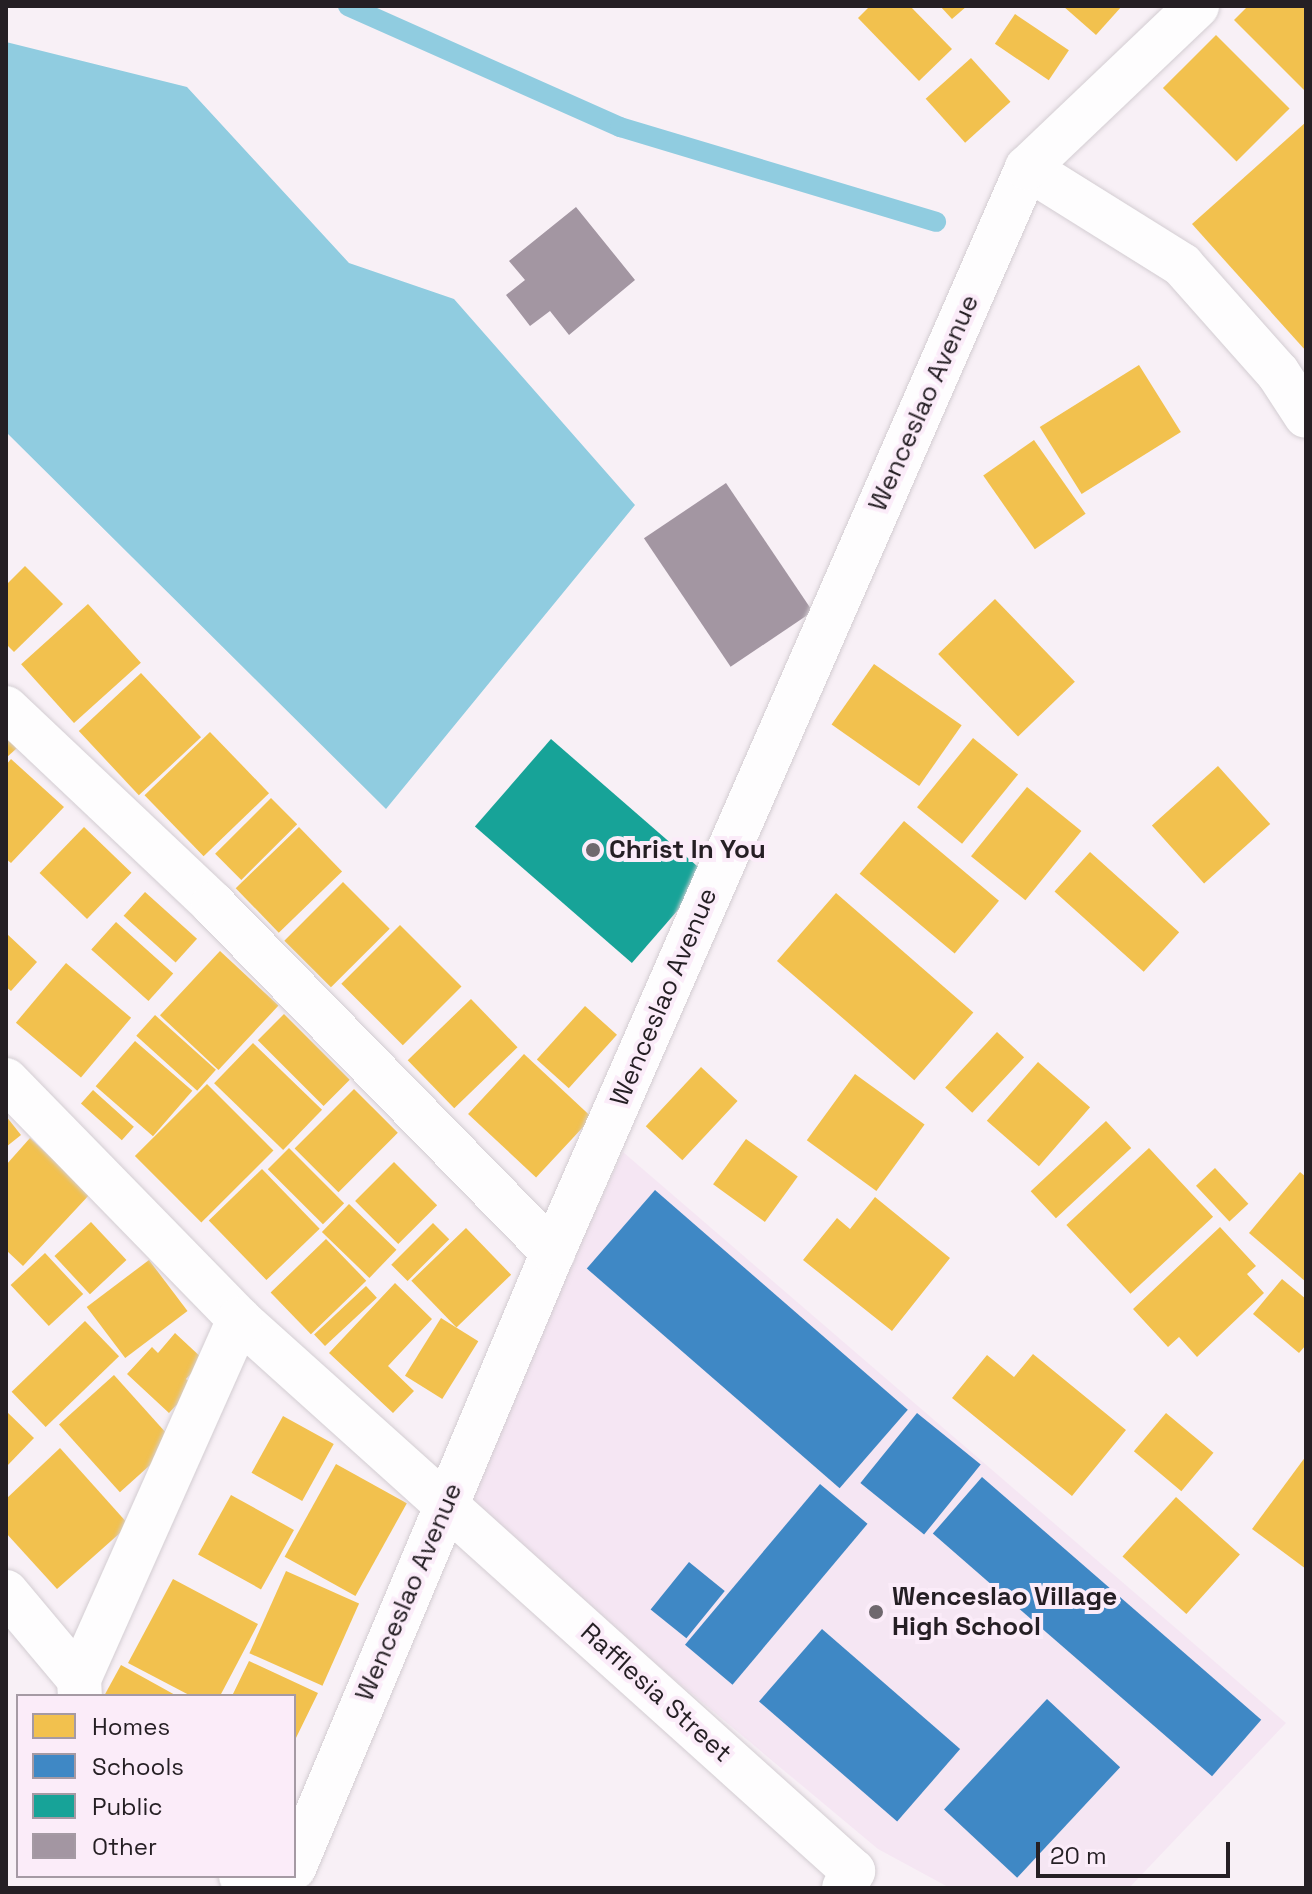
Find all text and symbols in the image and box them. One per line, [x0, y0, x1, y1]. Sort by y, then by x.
street label: Wenceslao Avenue [862, 290, 986, 516]
place label: Christ In You [609, 834, 766, 866]
marker: Christ In You [584, 841, 602, 859]
street label: Wenceslao Avenue [604, 883, 724, 1111]
street label: Wenceslao Avenue [349, 1478, 469, 1706]
place label: Wenceslao Village High School [892, 1581, 1117, 1642]
marker: Wenceslao Village High School [867, 1603, 885, 1621]
street label: Rafflesia Street [574, 1617, 738, 1769]
legend [16, 1694, 296, 1878]
text: Homes [92, 1711, 170, 1742]
text: Schools [92, 1751, 184, 1782]
text: Public [92, 1791, 163, 1822]
scale bar [1040, 1826, 1234, 1876]
text: Other [92, 1831, 157, 1862]
text: 20 m [1050, 1840, 1107, 1871]

